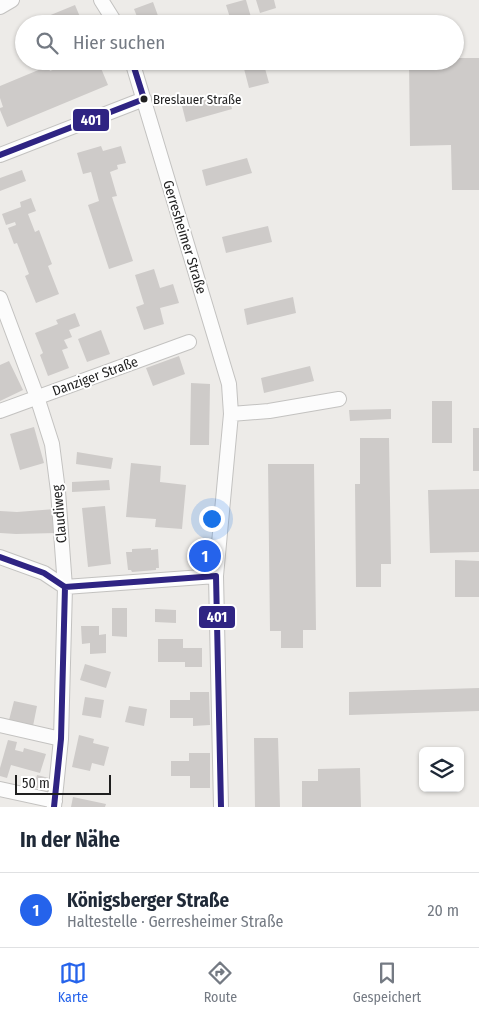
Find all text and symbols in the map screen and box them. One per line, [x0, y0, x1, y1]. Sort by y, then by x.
search box [15, 15, 464, 70]
icon: search [33, 29, 61, 57]
text: Hier suchen [73, 31, 165, 54]
place label: Breslauer Straße [153, 92, 241, 107]
marker: Breslauer Straße [139, 94, 149, 104]
line badge: 401 [72, 108, 110, 132]
text: 401 [81, 112, 101, 129]
street label: Gerresheimer Straße [159, 178, 210, 296]
street label: Danziger Straße [50, 353, 140, 400]
street label: Claudiweg [48, 484, 71, 544]
your location [199, 506, 225, 532]
pin: 1 [189, 537, 221, 575]
line badge: 401 [198, 605, 236, 629]
text: 401 [207, 609, 227, 626]
map controls [419, 747, 464, 792]
button: layers [419, 747, 464, 792]
scale bar [15, 772, 111, 795]
text: 50 m [22, 775, 50, 792]
text: In der Nähe [20, 827, 120, 853]
text: Königsberger Straße [67, 889, 229, 912]
text: 1 [33, 901, 39, 920]
text: 20 m [428, 901, 459, 920]
text: Haltestelle · Gerresheimer Straße [67, 912, 283, 931]
tab: Karte [58, 959, 88, 1006]
tab: Route [204, 959, 237, 1006]
tab: Gespeichert [353, 959, 421, 1006]

